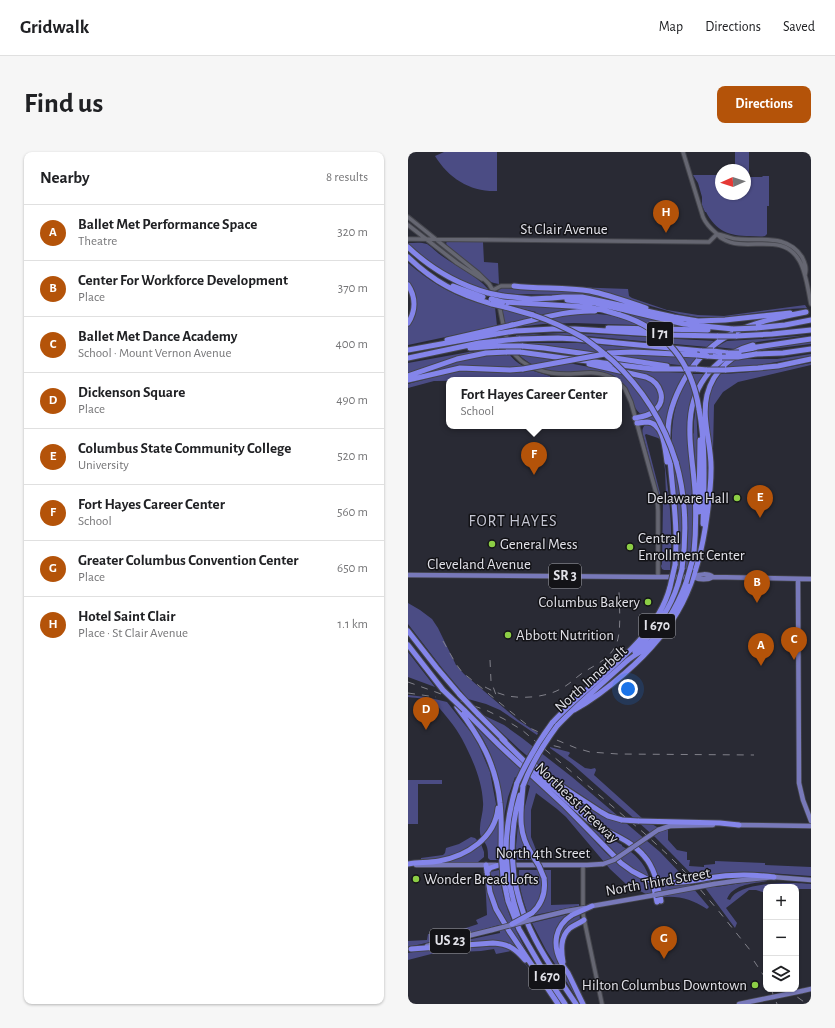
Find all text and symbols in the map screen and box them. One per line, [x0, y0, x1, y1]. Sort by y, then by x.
text: Gridwalk [20, 18, 89, 37]
text: Map [659, 20, 683, 34]
text: Directions [705, 20, 761, 34]
text: Saved [783, 20, 815, 34]
button: Directions [717, 86, 811, 123]
text: Find us [24, 90, 103, 118]
north arrow [715, 164, 751, 200]
text: Nearby [40, 169, 90, 186]
text: 8 results [326, 171, 368, 184]
pin: H [653, 200, 679, 233]
text: Ballet Met Performance Space [78, 217, 257, 232]
street label: St Clair Avenue [520, 222, 608, 237]
text: A [49, 226, 57, 239]
text: 320 m [337, 226, 368, 239]
text: Theatre [78, 235, 117, 248]
text: Center For Workforce Development [78, 273, 288, 288]
text: B [49, 282, 57, 295]
text: 370 m [338, 282, 368, 295]
text: Place [78, 291, 105, 304]
road number: I 71 [647, 322, 673, 346]
text: Ballet Met Dance Academy [78, 329, 237, 344]
text: C [50, 338, 56, 351]
text: 400 m [335, 338, 368, 351]
text: School · Mount Vernon Avenue [78, 347, 231, 360]
popup [446, 377, 622, 429]
text: Dickenson Square [78, 385, 185, 400]
text: Fort Hayes Career Center [461, 387, 607, 402]
text: D [49, 394, 57, 407]
text: 490 m [336, 394, 368, 407]
text: Place [78, 403, 105, 416]
text: School [461, 405, 494, 418]
text: Columbus State Community College [78, 441, 291, 456]
pin: F [521, 442, 547, 475]
text: E [50, 450, 56, 463]
text: 520 m [337, 450, 368, 463]
text: University [78, 459, 129, 472]
pin: E [747, 485, 773, 518]
place label: Delaware Hall [647, 491, 729, 506]
marker: Delaware Hall [732, 493, 742, 503]
text: Fort Hayes Career Center [78, 497, 225, 512]
text: F [50, 506, 56, 519]
text: 560 m [337, 506, 368, 519]
district label: FORT HAYES [469, 513, 558, 529]
text: School [78, 515, 112, 528]
place label: Central Enrollment Center [638, 531, 745, 563]
place label: General Mess [500, 537, 578, 552]
marker: General Mess [487, 539, 497, 549]
marker: Central Enrollment Center [625, 542, 635, 552]
text: Greater Columbus Convention Center [78, 553, 299, 568]
street label: Cleveland Avenue [427, 557, 531, 572]
text: G [49, 562, 57, 575]
text: 650 m [337, 562, 368, 575]
road number: SR 3 [549, 564, 581, 588]
pin: B [744, 570, 770, 603]
text: Place [78, 571, 105, 584]
place label: Columbus Bakery [539, 595, 641, 610]
marker: Columbus Bakery [643, 597, 653, 607]
text: Hotel Saint Clair [78, 609, 176, 624]
road number: I 670 [639, 614, 675, 638]
text: H [48, 618, 58, 631]
text: 1.1 km [338, 618, 368, 631]
text: Place · St Clair Avenue [78, 627, 188, 640]
pin: C [781, 627, 807, 660]
place label: Abbott Nutrition [516, 628, 614, 643]
marker: Abbott Nutrition [503, 630, 513, 640]
pin: A [748, 633, 774, 666]
street label: North Innerbelt [552, 643, 630, 715]
your location [618, 679, 638, 699]
pin: D [413, 697, 439, 730]
street label: Northeast Freeway [533, 760, 622, 847]
street label: North 4th Street [496, 846, 591, 861]
street label: North Third Street [604, 865, 712, 899]
place label: Wonder Bread Lofts [424, 872, 539, 887]
marker: Wonder Bread Lofts [411, 874, 421, 884]
map controls [763, 884, 799, 992]
button: + [763, 884, 799, 920]
button: − [763, 920, 799, 956]
pin: G [651, 926, 677, 959]
road number: US 23 [430, 929, 470, 953]
button: layers [763, 956, 799, 992]
road number: I 670 [529, 965, 565, 989]
place label: Hilton Columbus Downtown [582, 978, 747, 993]
marker: Hilton Columbus Downtown [750, 980, 760, 990]

